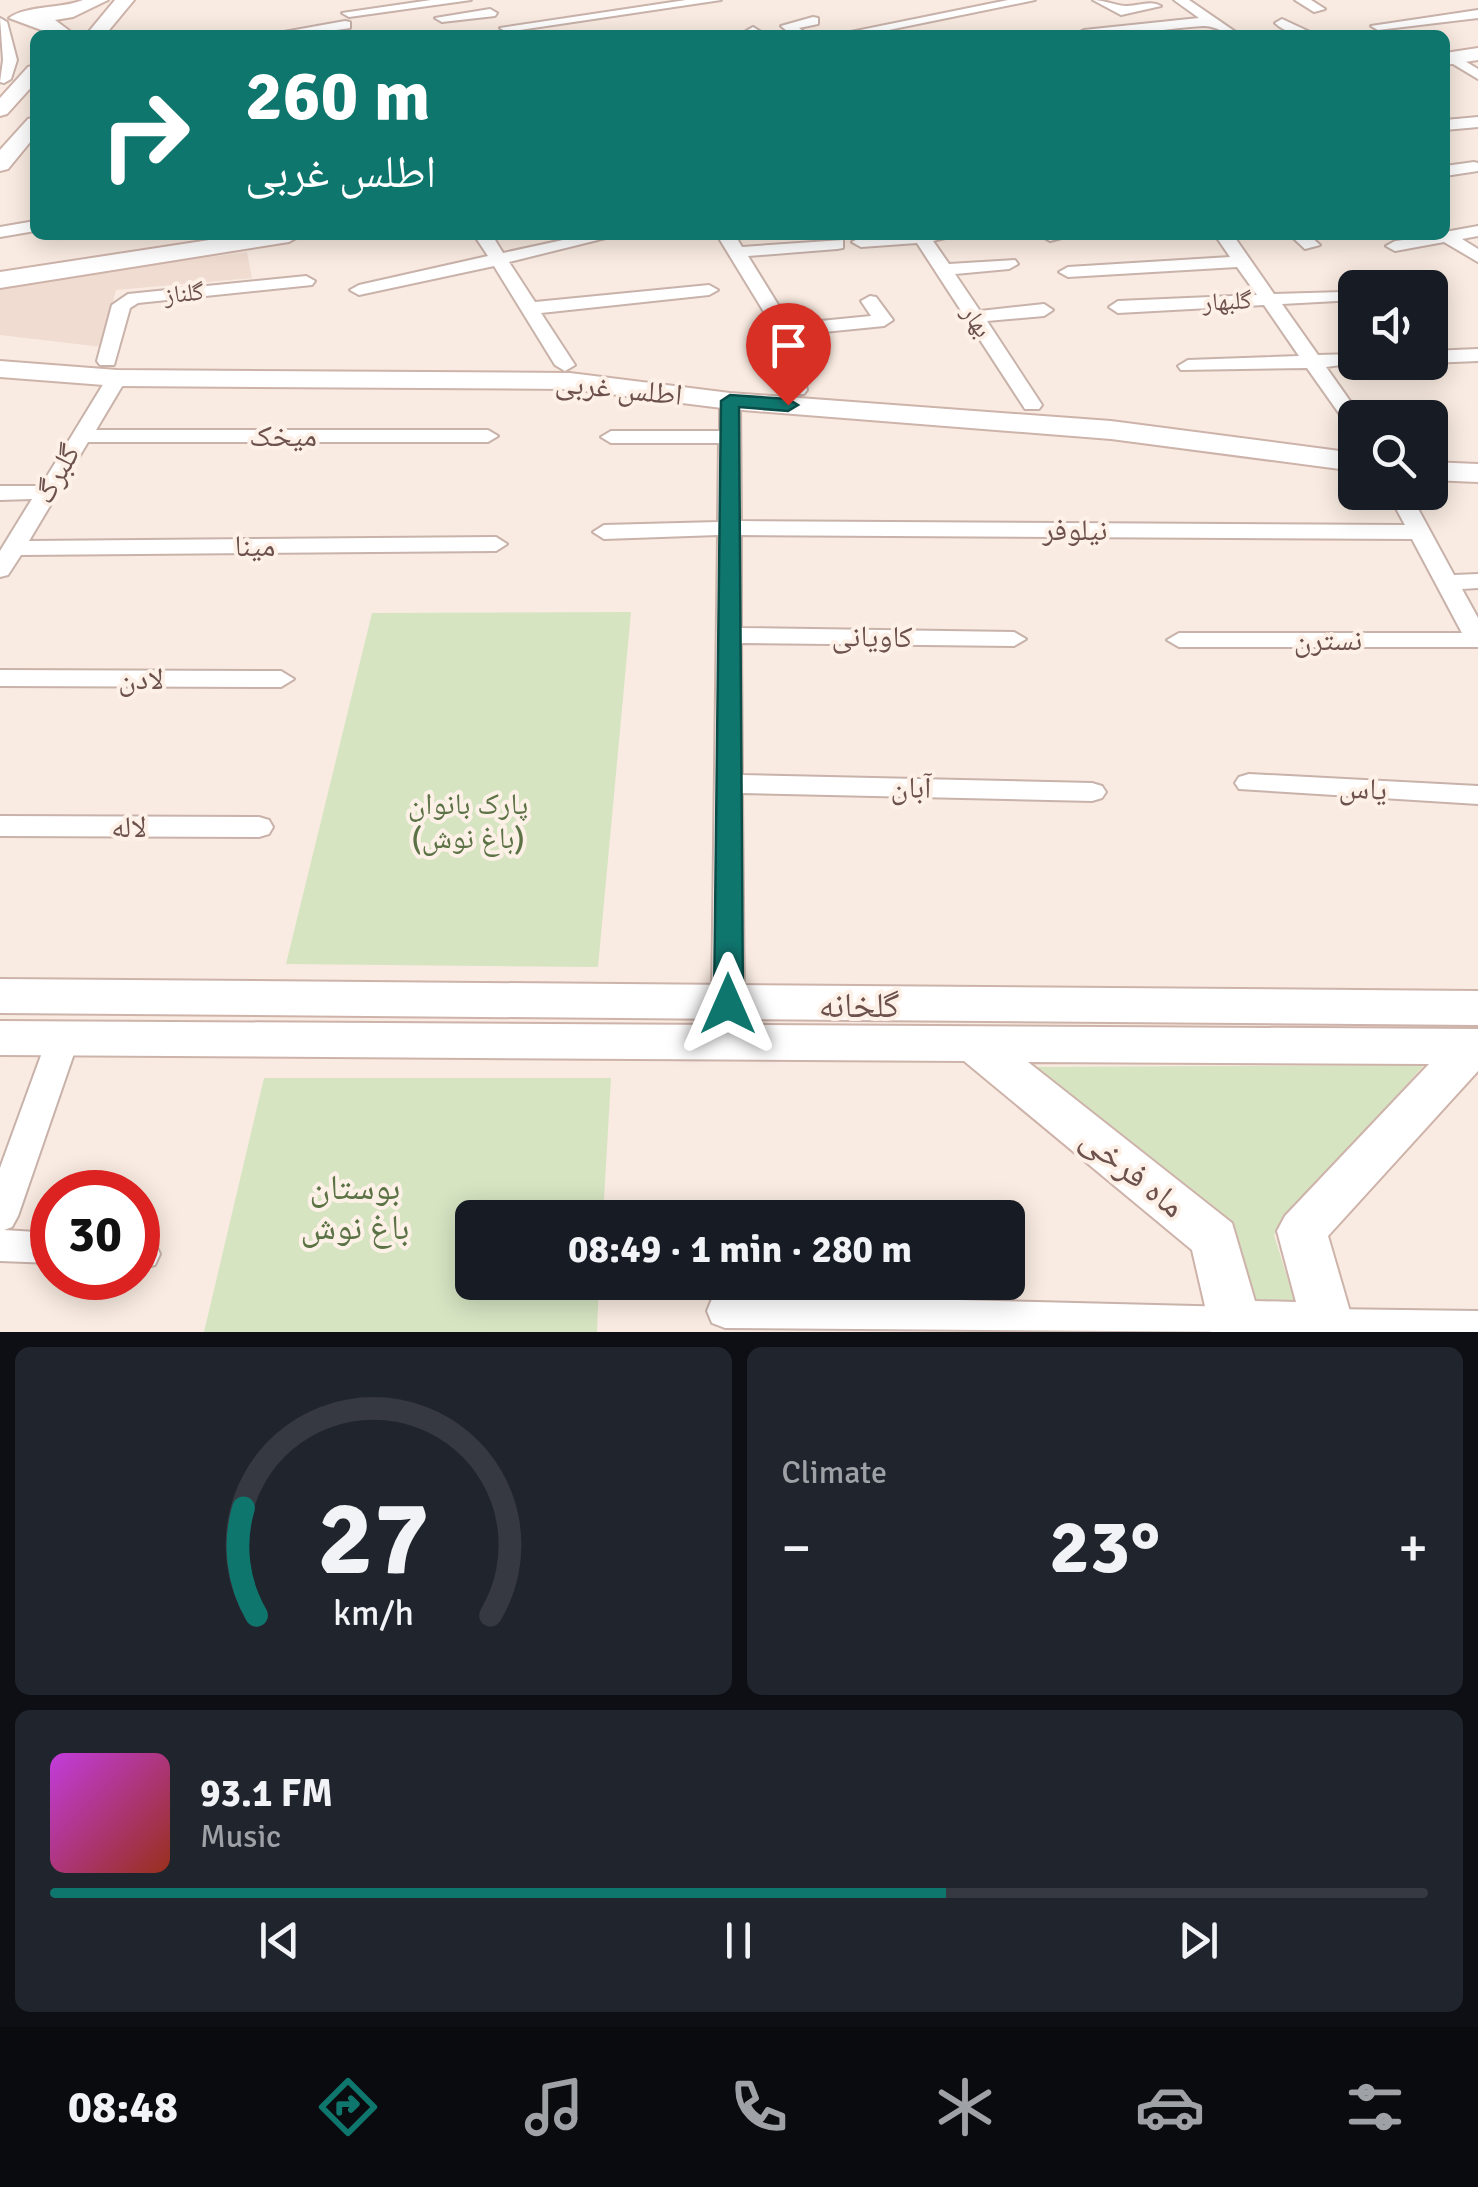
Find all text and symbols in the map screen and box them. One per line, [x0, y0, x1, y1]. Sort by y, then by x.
text: 260 m [245, 53, 430, 139]
icon: right [80, 70, 210, 200]
text: اطلس غربی [245, 145, 436, 200]
map controls [1338, 270, 1448, 510]
button: sound [1338, 270, 1448, 380]
street label: گلناز [162, 276, 205, 311]
street label: گلبهار [1201, 284, 1252, 318]
street label: بهار [955, 298, 999, 343]
pin [746, 303, 831, 406]
icon: arrive [761, 318, 816, 373]
street label: اطلس غربی [554, 364, 684, 414]
button: search [1338, 400, 1448, 510]
street label: میخک [249, 418, 317, 455]
street label: گلبرگ [25, 438, 89, 510]
street label: نیلوفر [1041, 512, 1108, 549]
street label: مینا [235, 528, 275, 565]
street label: کاویانی [831, 618, 913, 656]
street label: نسترن [1294, 622, 1362, 659]
street label: لادن [118, 661, 164, 698]
street label: آبان [890, 769, 933, 807]
street label: یاس [1338, 769, 1388, 809]
park label: پارک بانوان (باغ نوش) [408, 786, 528, 857]
street label: لاله [111, 809, 147, 846]
position arrow [676, 952, 780, 1056]
street label: گلخانه [819, 984, 899, 1027]
street label: ماه فرخی [1072, 1117, 1194, 1227]
park label: بوستان باغ نوش [301, 1166, 409, 1249]
speed limit sign: 30 [30, 1170, 160, 1300]
text: 08:49 · 1 min · 280 m [568, 1226, 912, 1273]
text: Climate [782, 1453, 887, 1492]
text: 27 [317, 1475, 429, 1603]
text: 23° [1049, 1501, 1160, 1594]
text: − [782, 1514, 811, 1582]
text: + [1398, 1514, 1428, 1582]
text: km/h [333, 1591, 414, 1635]
text: 93.1 FM [200, 1770, 333, 1817]
text: Music [200, 1817, 281, 1856]
icon: previous [252, 1913, 307, 1968]
icon: pause [711, 1913, 766, 1968]
icon: next [1171, 1913, 1226, 1968]
icon: directions [313, 2072, 383, 2142]
icon: music [519, 2072, 589, 2142]
icon: phone [724, 2072, 794, 2142]
icon: climate [930, 2072, 1000, 2142]
icon: car [1135, 2072, 1205, 2142]
icon: filters [1340, 2072, 1410, 2142]
text: 08:48 [68, 2080, 178, 2135]

